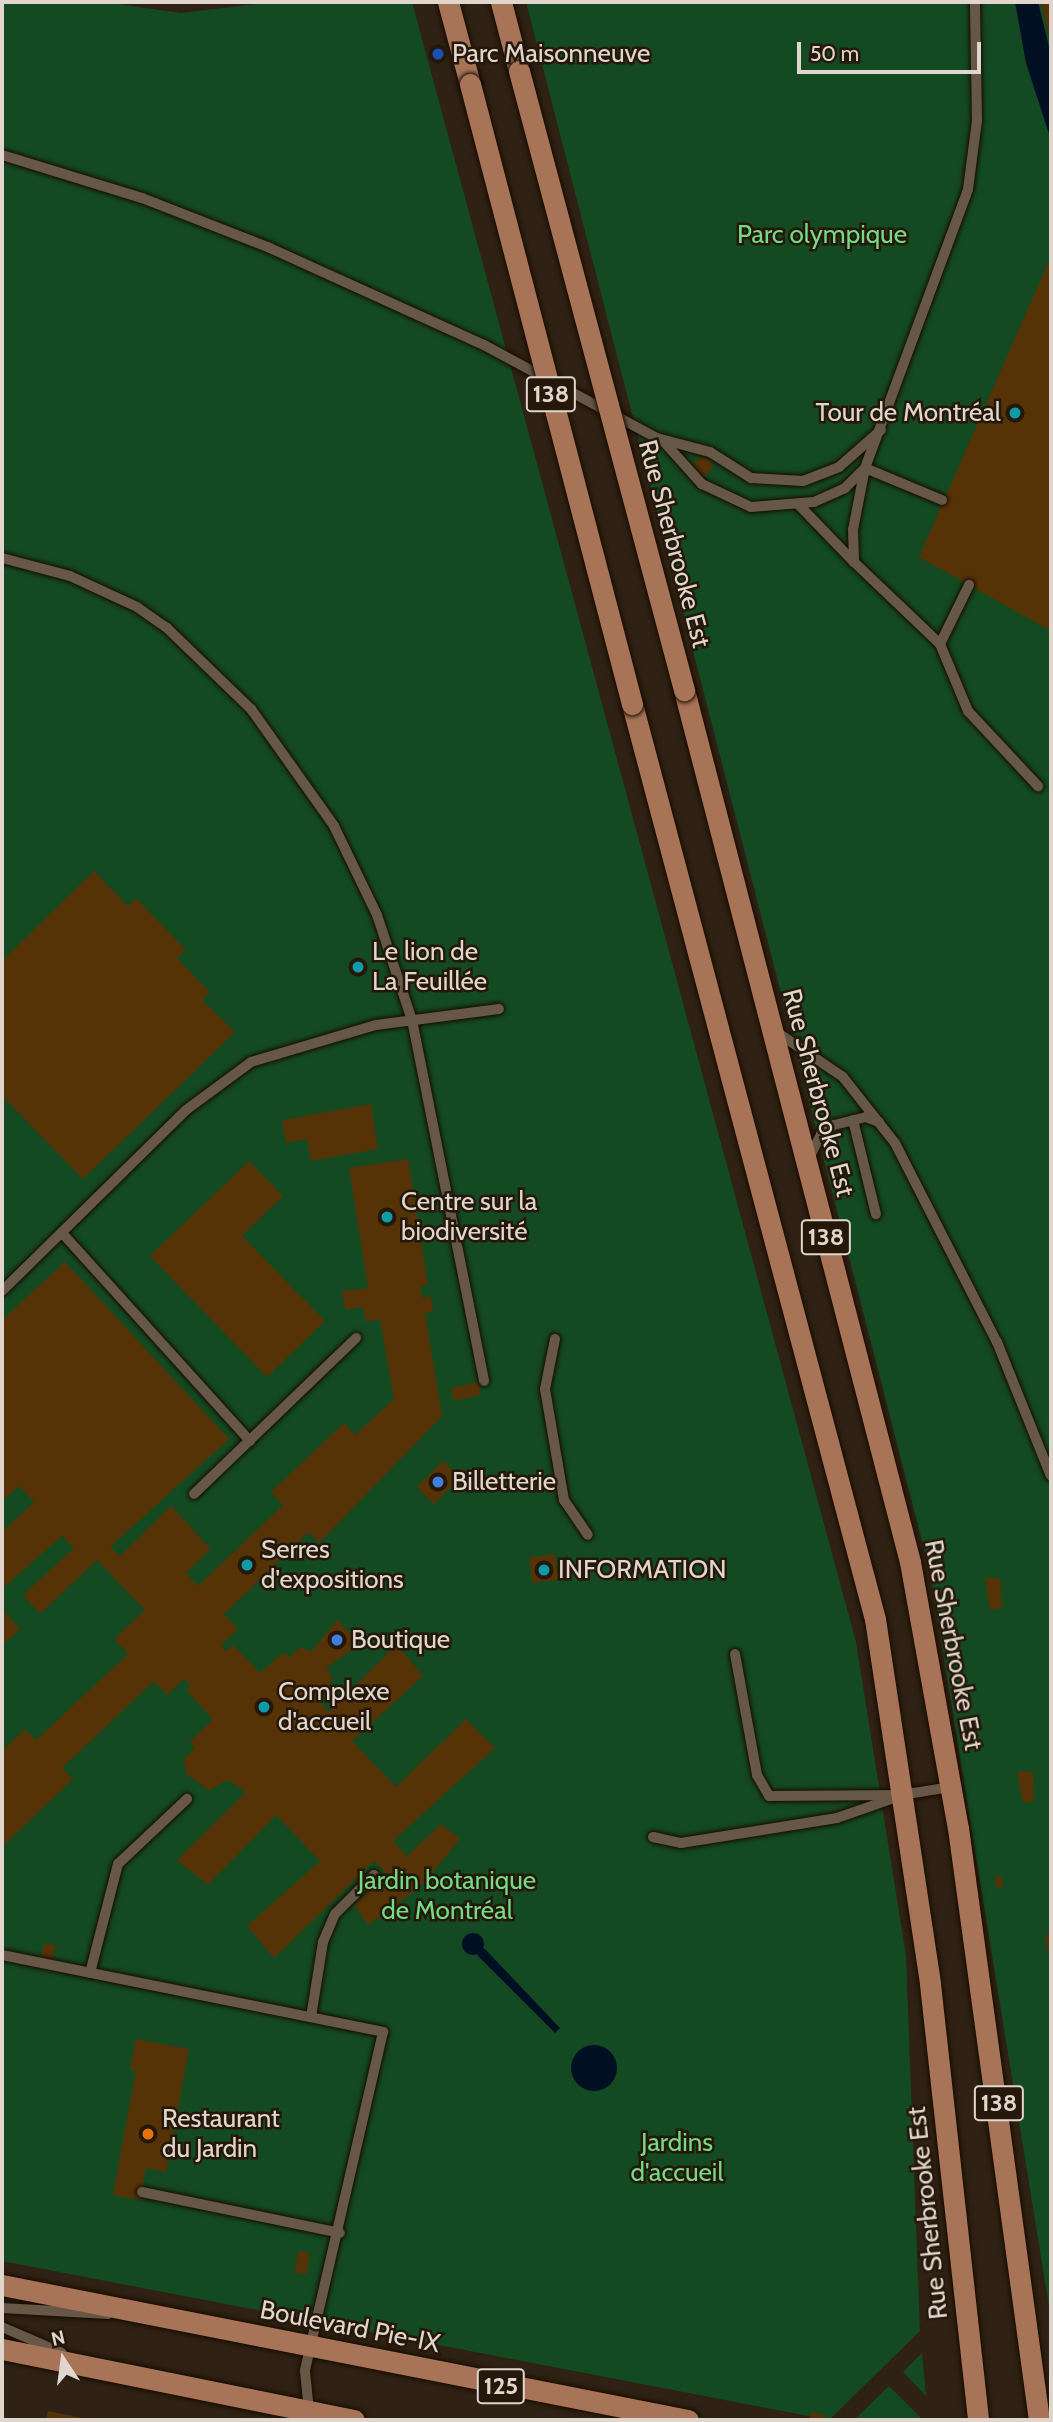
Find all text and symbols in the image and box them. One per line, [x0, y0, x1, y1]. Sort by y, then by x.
scale bar [801, 28, 985, 72]
place label: Parc Maisonneuve [452, 38, 650, 70]
text: 50 m [810, 41, 859, 66]
marker: Parc Maisonneuve [430, 46, 446, 62]
park label: Parc olympique [737, 219, 907, 251]
road number: 138 [525, 374, 577, 414]
place label: Tour de Montréal [816, 397, 1001, 429]
marker: Tour de Montréal [1007, 405, 1023, 421]
street label: Rue Sherbrooke Est [631, 437, 717, 651]
place label: Le lion de La Feuillée [372, 936, 487, 998]
marker: Le lion de La Feuillée [350, 959, 366, 975]
street label: Rue Sherbrooke Est [775, 986, 861, 1200]
place label: Centre sur la biodiversité [401, 1186, 537, 1248]
marker: Centre sur la biodiversité [379, 1209, 395, 1225]
road number: 138 [800, 1217, 852, 1258]
place label: Billetterie [452, 1466, 556, 1498]
marker: Billetterie [430, 1474, 446, 1490]
place label: Serres d'expositions [261, 1534, 404, 1596]
street label: Rue Sherbrooke Est [917, 1537, 989, 1753]
place label: INFORMATION [558, 1554, 727, 1586]
marker: Serres d'expositions [239, 1557, 255, 1573]
marker: INFORMATION [536, 1562, 552, 1578]
place label: Boutique [351, 1624, 450, 1656]
marker: Boutique [329, 1632, 345, 1648]
place label: Complexe d'accueil [278, 1676, 390, 1738]
marker: Complexe d'accueil [256, 1699, 272, 1715]
park label: Jardin botanique de Montréal [358, 1865, 536, 1926]
road number: 138 [973, 2082, 1025, 2124]
place label: Restaurant du Jardin [162, 2103, 280, 2164]
street label: Rue Sherbrooke Est [901, 2105, 955, 2321]
marker: Restaurant du Jardin [140, 2126, 156, 2142]
park label: Jardins d'accueil [630, 2127, 724, 2188]
street label: Boulevard Pie-IX [257, 2294, 443, 2360]
north arrow [28, 2324, 98, 2394]
text: N [49, 2325, 67, 2351]
road number: 125 [476, 2365, 526, 2406]

